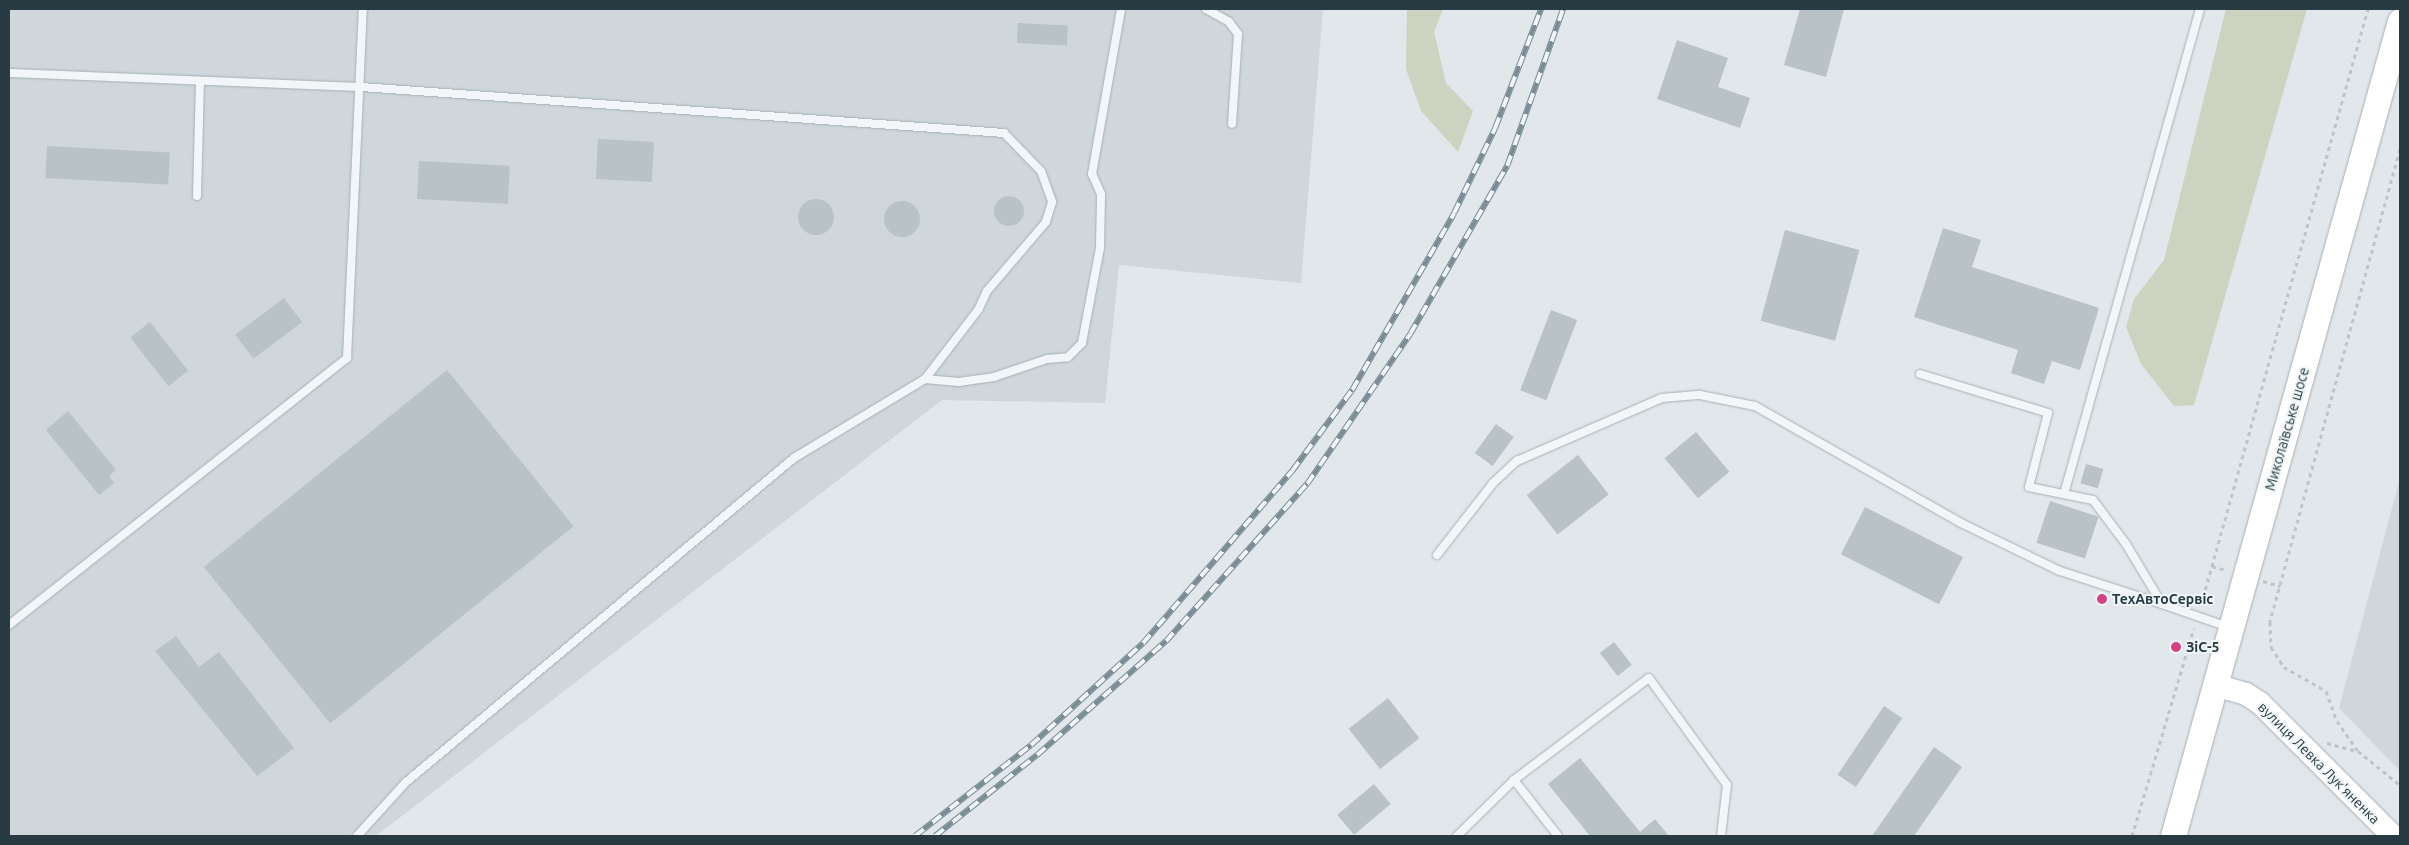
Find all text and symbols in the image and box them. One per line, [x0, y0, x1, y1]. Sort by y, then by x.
street label: Миколаївське шосе [2261, 365, 2313, 493]
place label: ТехАвтоСервіс [2112, 591, 2213, 607]
marker: ТехАвтоСервіс [2096, 593, 2108, 605]
place label: ЗіС-5 [2186, 639, 2220, 655]
marker: ЗіС-5 [2170, 641, 2182, 653]
street label: вулиця Левка Лук'яненка [2255, 699, 2383, 827]

